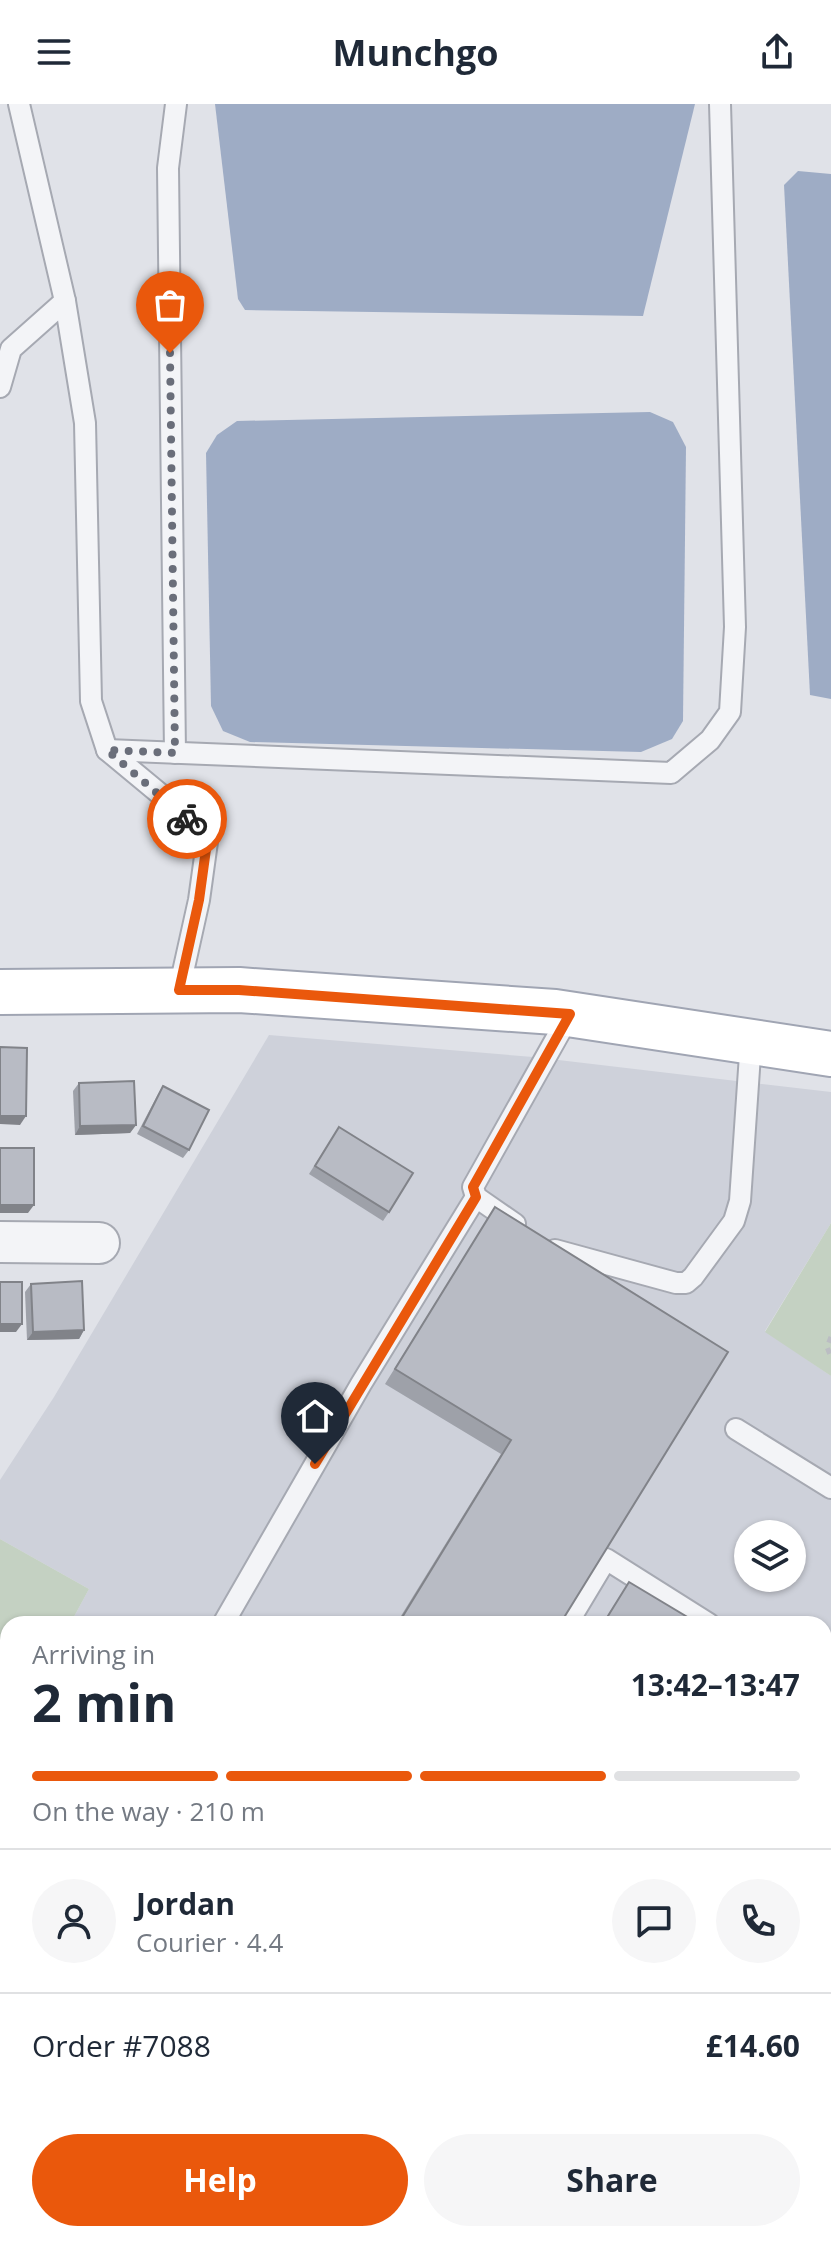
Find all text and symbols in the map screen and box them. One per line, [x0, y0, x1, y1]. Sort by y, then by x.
text: Munchgo [332, 28, 499, 77]
icon: menu [32, 30, 76, 74]
icon: share [755, 30, 799, 74]
pin [136, 271, 204, 353]
icon: bag [148, 283, 192, 327]
courier [147, 779, 227, 859]
icon: bike [165, 797, 209, 841]
pin [281, 1382, 349, 1464]
icon: home [293, 1394, 337, 1438]
map controls [734, 1520, 806, 1592]
button: layers [734, 1520, 806, 1592]
text: Arriving in [32, 1636, 155, 1672]
text: 13:42–13:47 [631, 1664, 800, 1705]
text: 2 min [32, 1666, 176, 1737]
text: On the way · 210 m [32, 1793, 265, 1829]
button: person [32, 1879, 116, 1963]
button: chat [612, 1879, 696, 1963]
button: phone [716, 1879, 800, 1963]
text: Jordan [136, 1883, 235, 1924]
text: Courier · 4.4 [136, 1924, 283, 1960]
text: Order #7088 [32, 2025, 211, 2066]
text: £14.60 [706, 2025, 800, 2066]
button: Help [32, 2134, 408, 2226]
button: Share [424, 2134, 800, 2226]

